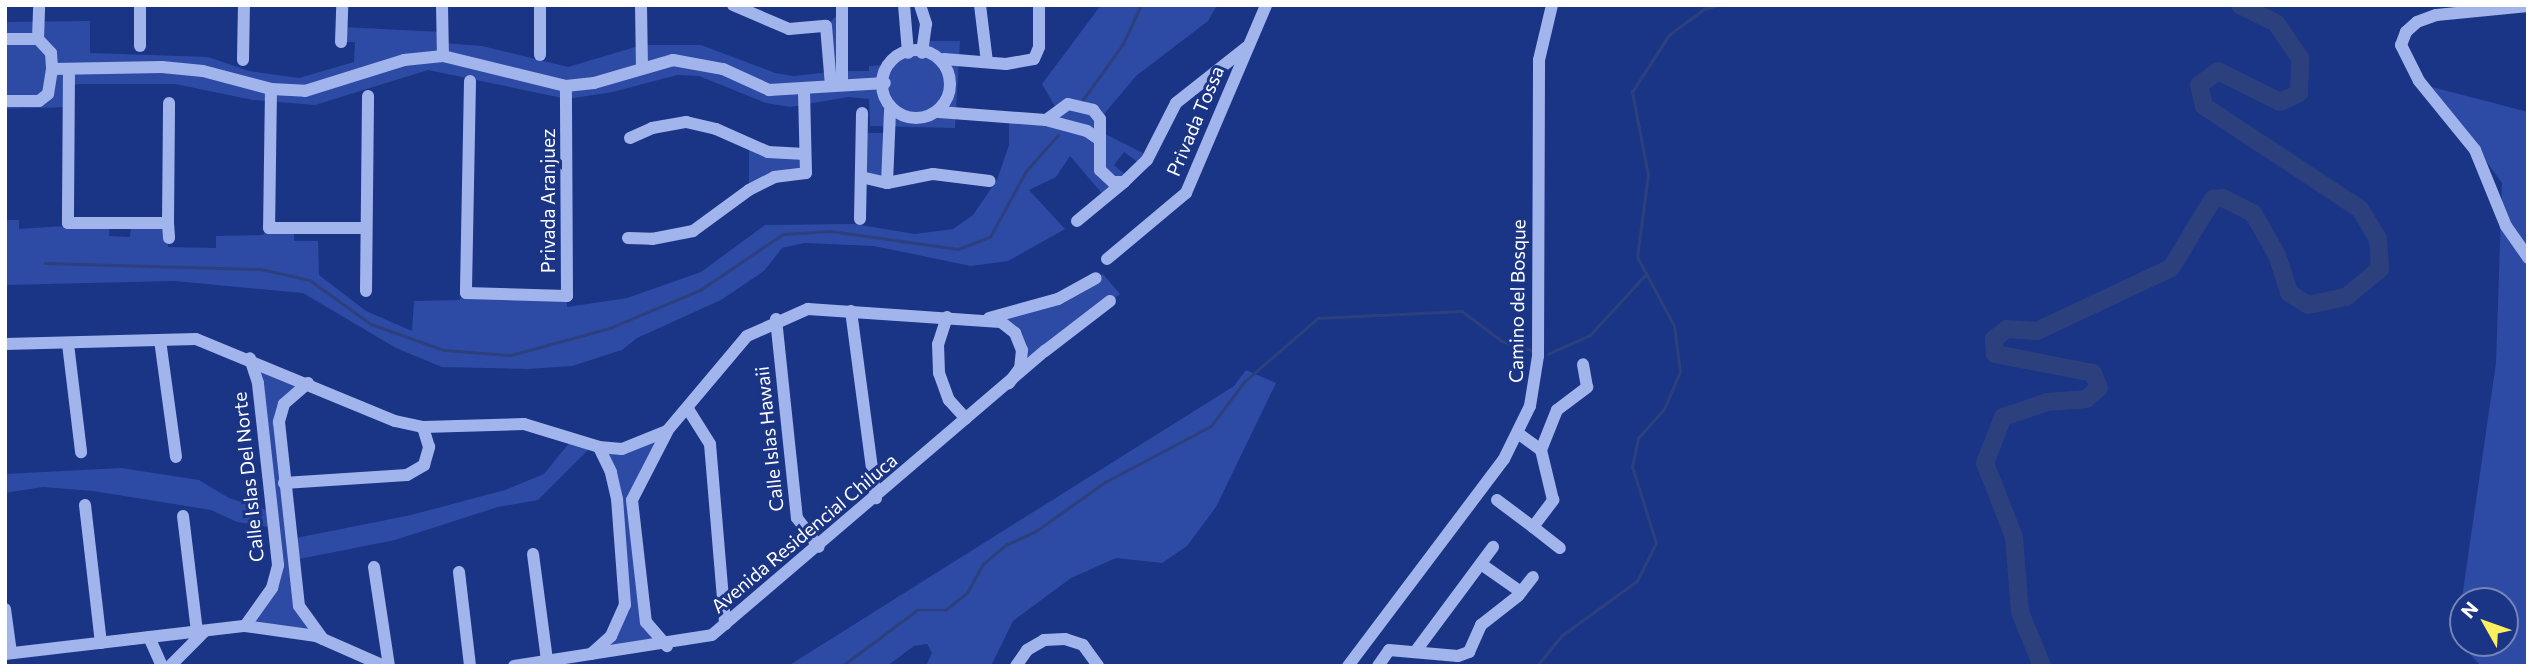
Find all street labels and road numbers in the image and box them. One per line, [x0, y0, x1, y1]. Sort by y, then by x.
street label: Privada Tossa [1162, 62, 1228, 180]
street label: Privada Aranjuez [537, 129, 559, 273]
street label: Camino del Bosque [1504, 219, 1530, 383]
street label: Calle Islas Hawaii [750, 365, 788, 513]
street label: Calle Islas Del Norte [228, 391, 268, 563]
street label: Avenida Residencial Chiluca [706, 448, 902, 618]

